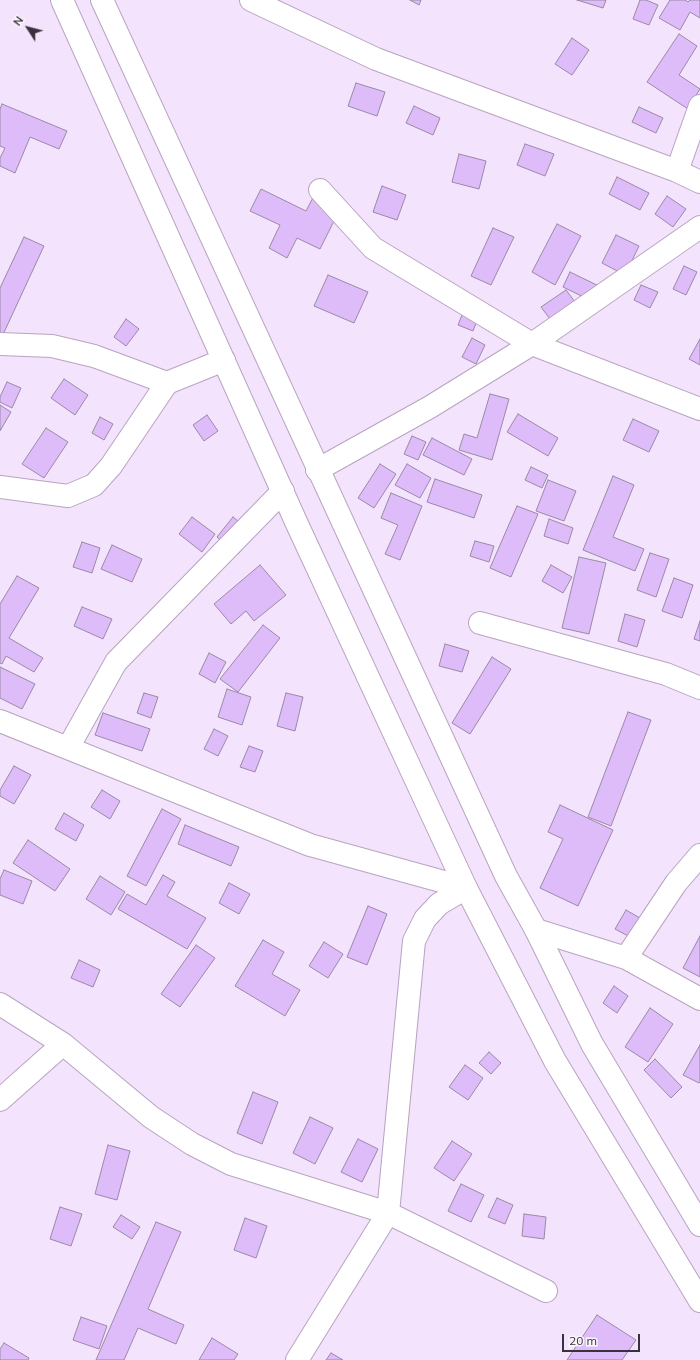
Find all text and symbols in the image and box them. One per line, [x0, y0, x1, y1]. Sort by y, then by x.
north arrow [8, 8, 48, 48]
text: N [10, 13, 26, 28]
scale bar [564, 1326, 642, 1352]
text: 20 m [569, 1333, 597, 1348]

